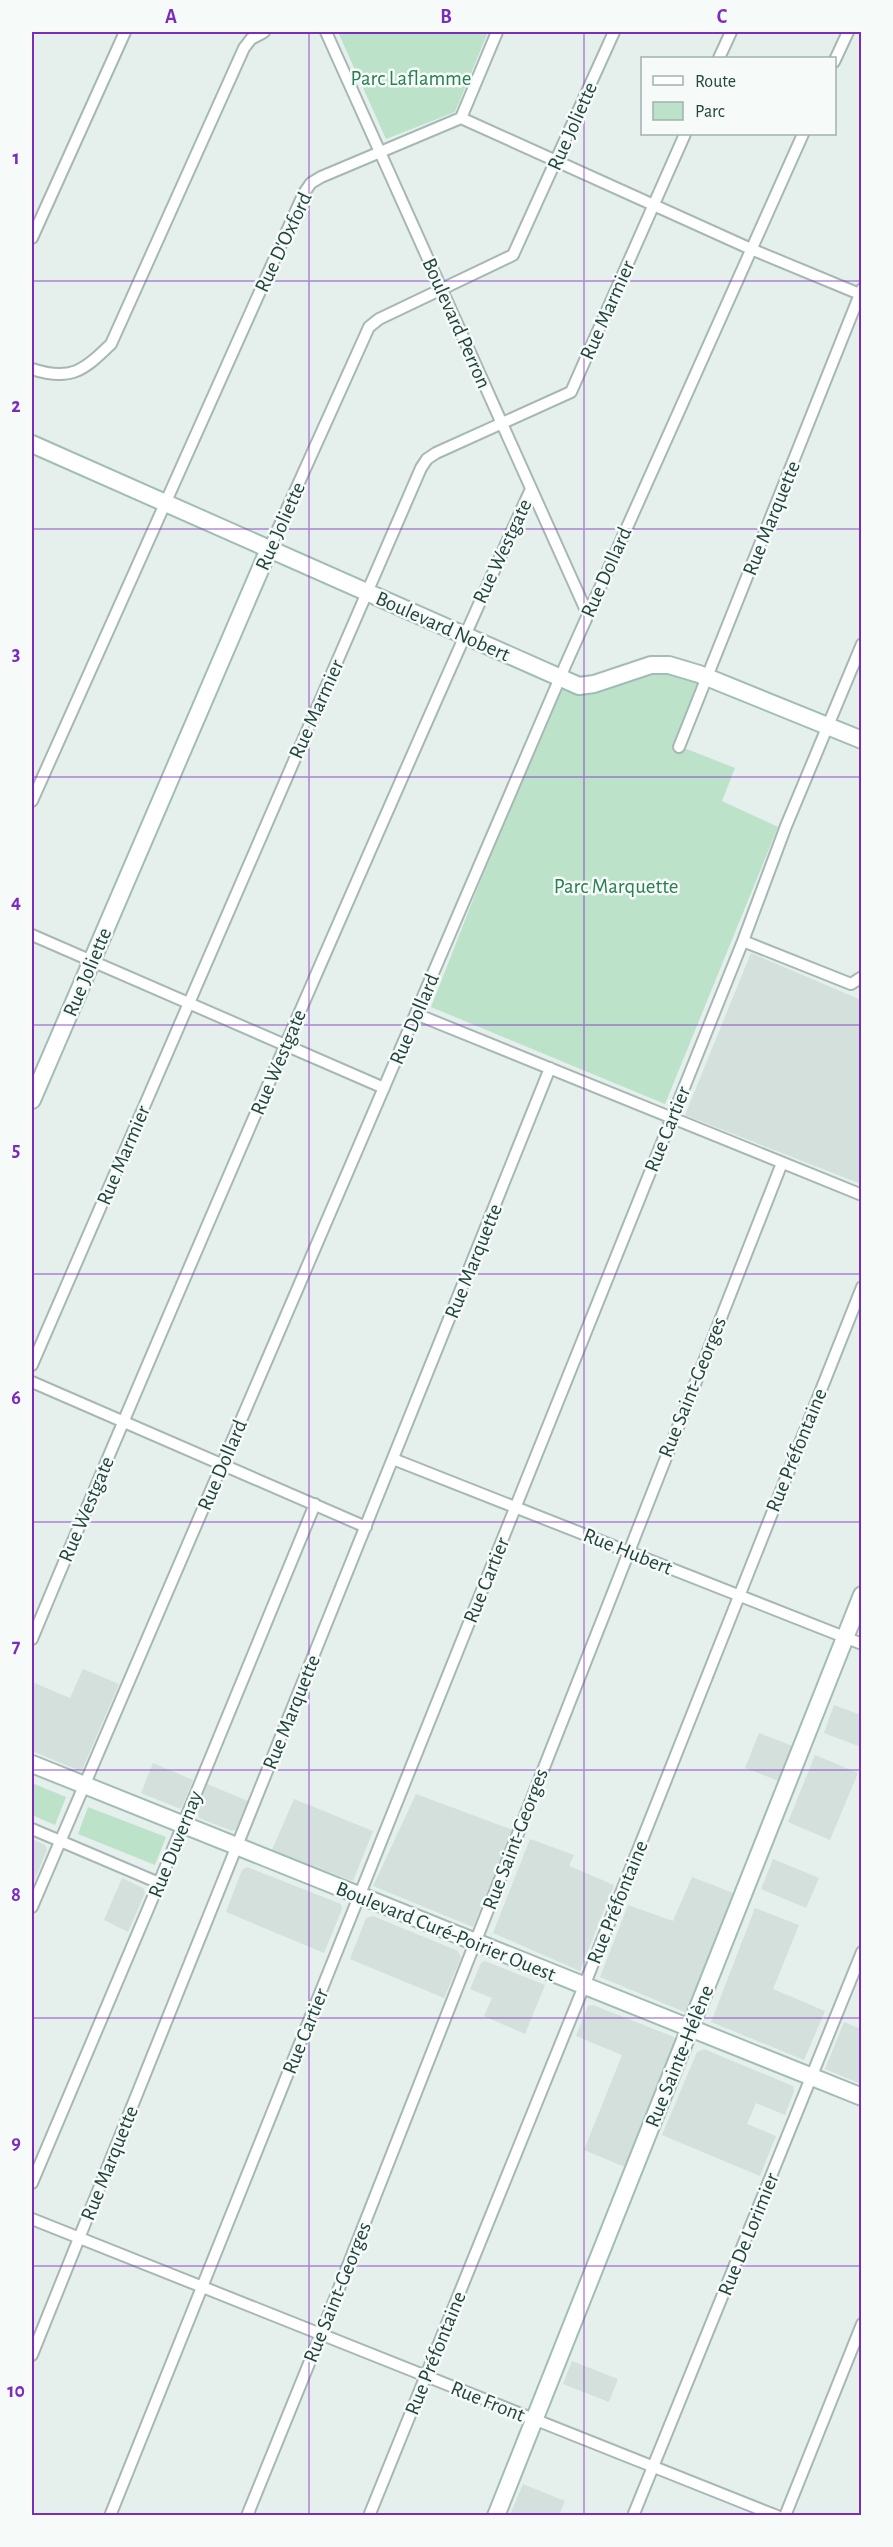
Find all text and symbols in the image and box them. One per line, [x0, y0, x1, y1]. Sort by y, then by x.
text: A [165, 7, 177, 27]
text: B [440, 7, 452, 27]
text: C [717, 7, 728, 27]
legend [641, 57, 836, 135]
park label: Parc Laflamme [351, 68, 471, 89]
text: Route [695, 73, 736, 91]
street label: Rue Joliette [544, 79, 601, 174]
text: Parc [695, 103, 725, 121]
text: 1 [12, 148, 20, 168]
street label: Rue D'Oxford [251, 189, 316, 295]
street label: Boulevard Perron [418, 255, 495, 392]
street label: Rue Marmier [576, 257, 639, 363]
text: 2 [11, 396, 21, 416]
street label: Rue Marquette [739, 458, 804, 578]
street label: Rue Joliette [252, 479, 309, 574]
street label: Rue Westgate [469, 496, 536, 607]
street label: Rue Dollard [577, 524, 636, 621]
street label: Boulevard Nobert [373, 588, 513, 666]
text: 3 [12, 644, 20, 664]
street label: Rue Marmier [285, 656, 348, 762]
park label: Parc Marquette [554, 876, 678, 897]
text: 4 [11, 892, 21, 912]
street label: Rue Joliette [59, 925, 116, 1020]
street label: Rue Dollard [386, 971, 443, 1068]
street label: Rue Westgate [247, 1006, 310, 1118]
street label: Rue Cartier [641, 1083, 694, 1175]
street label: Rue Marmier [93, 1102, 154, 1208]
text: 5 [12, 1140, 20, 1160]
street label: Rue Marquette [441, 1201, 506, 1321]
street label: Rue Saint-Georges [655, 1314, 730, 1460]
street label: Rue Préfontaine [762, 1385, 831, 1515]
text: 6 [11, 1388, 21, 1408]
street label: Rue Dollard [194, 1417, 251, 1514]
street label: Rue Westgate [55, 1453, 118, 1565]
street label: Rue Hubert [580, 1524, 676, 1579]
street label: Rue Cartier [460, 1534, 513, 1626]
text: 7 [12, 1636, 21, 1656]
street label: Rue Marquette [259, 1652, 324, 1772]
street label: Rue Saint-Georges [479, 1766, 552, 1913]
street label: Rue Duvernay [144, 1788, 206, 1901]
street label: Rue Préfontaine [583, 1837, 652, 1967]
street label: Boulevard Curé-Poirier Ouest [333, 1878, 559, 1985]
text: 8 [11, 1885, 21, 1905]
street label: Rue Sainte-Hélène [641, 1982, 718, 2130]
street label: Rue Cartier [279, 1985, 332, 2077]
street label: Rue Marquette [77, 2103, 142, 2223]
text: 9 [11, 2133, 21, 2153]
street label: Rue De Lorimier [714, 2170, 783, 2299]
street label: Rue Saint-Georges [300, 2219, 375, 2365]
street label: Rue Préfontaine [401, 2288, 470, 2418]
street label: Rue Front [448, 2377, 528, 2426]
text: 10 [7, 2381, 25, 2401]

